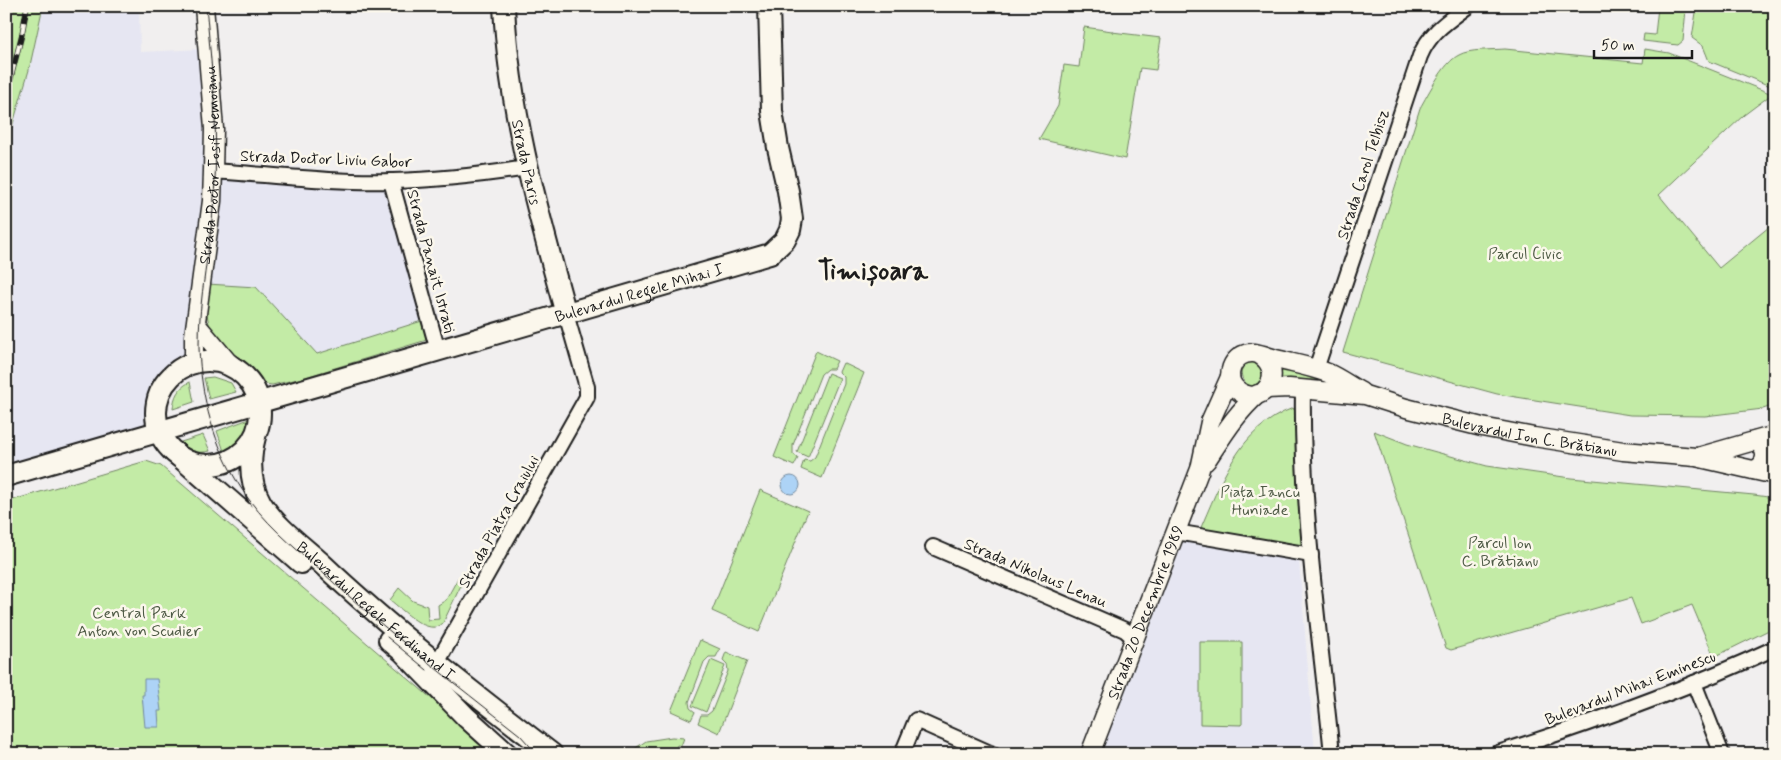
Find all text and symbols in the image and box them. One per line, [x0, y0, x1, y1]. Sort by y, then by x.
scale bar [1594, 28, 1691, 60]
text: 50 m [1601, 36, 1635, 56]
street label: Strada Doctor Iosif Nemoianu [195, 65, 226, 266]
street label: Strada Carol Telbisz [1332, 107, 1394, 242]
street label: Strada Paris [506, 118, 545, 207]
street label: Strada Doctor Liviu Gabor [240, 146, 413, 173]
street label: Strada Panait Istrati [401, 187, 460, 335]
park label: Parcul Civic [1488, 244, 1562, 265]
district label: Timișoara [818, 255, 929, 289]
street label: Bulevardul Regele Mihai I [553, 259, 726, 328]
street label: Bulevardul Ion C. Brătianu [1440, 408, 1619, 462]
street label: Strada Piatra Craiului [454, 451, 545, 592]
park label: Piața Iancu Huniade [1220, 482, 1300, 521]
street label: Strada 20 Decembrie 1989 [1103, 523, 1189, 703]
park label: Parcul Ion C. Brătianu [1462, 533, 1538, 572]
street label: Strada Nikolaus Lenau [961, 534, 1110, 613]
street label: Bulevardul Regele Ferdinand I [292, 537, 459, 686]
park label: Central Park Anton von Scudier [77, 603, 201, 642]
street label: Bulevardul Mihai Eminescu [1542, 646, 1719, 731]

